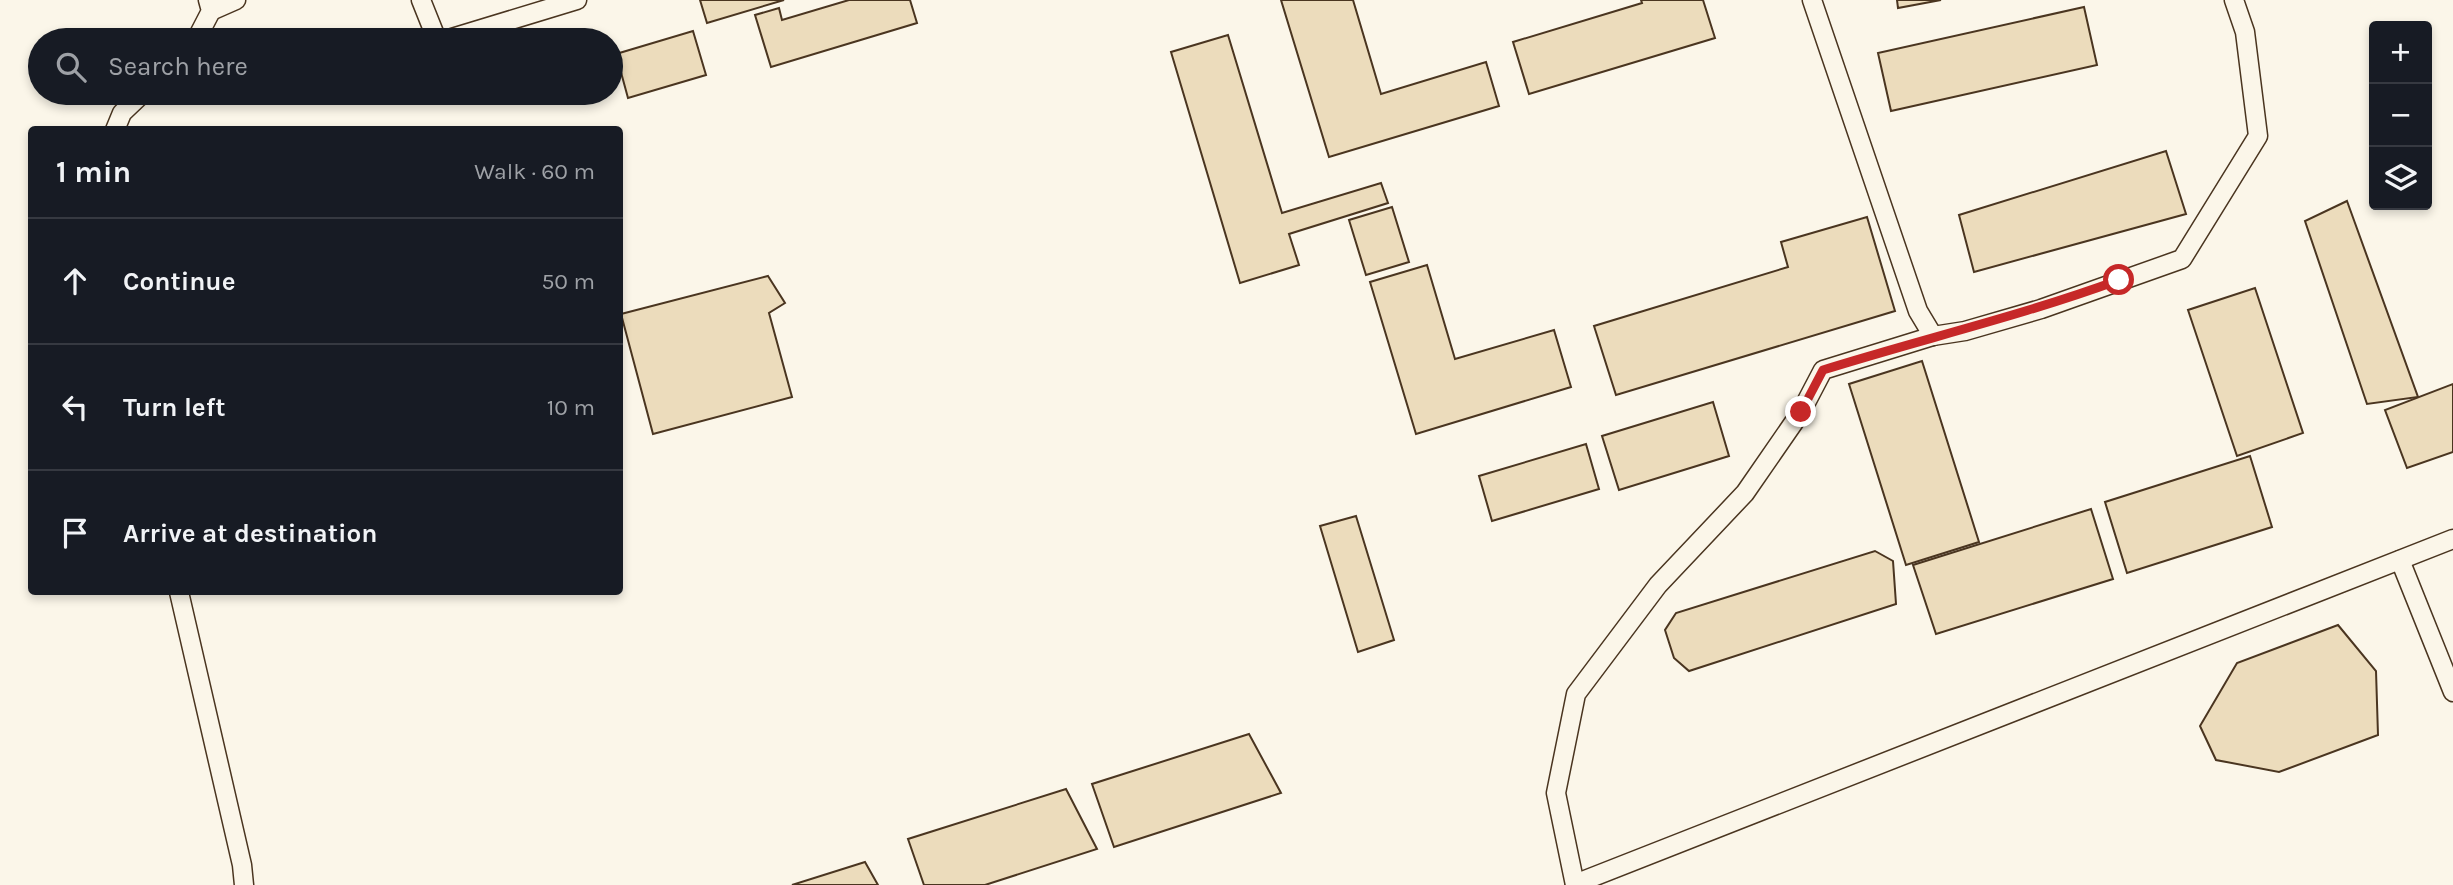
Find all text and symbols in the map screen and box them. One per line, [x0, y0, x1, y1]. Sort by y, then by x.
map controls [2369, 21, 2432, 210]
button: + [2369, 21, 2432, 84]
search box [28, 28, 623, 105]
icon: search [52, 48, 90, 86]
text: Search here [108, 51, 248, 82]
button: − [2369, 84, 2432, 147]
button: layers [2369, 147, 2432, 210]
text: 1 min [56, 154, 131, 190]
text: Walk · 60 m [474, 158, 595, 185]
icon: ahead [56, 262, 94, 300]
route start [2103, 264, 2134, 295]
text: Continue [123, 266, 235, 297]
text: 50 m [541, 268, 595, 295]
icon: left [56, 388, 94, 426]
text: Turn left [123, 392, 225, 423]
text: 10 m [547, 394, 595, 421]
route end [1785, 396, 1816, 427]
icon: arrive [56, 514, 94, 552]
text: Arrive at destination [123, 518, 377, 549]

